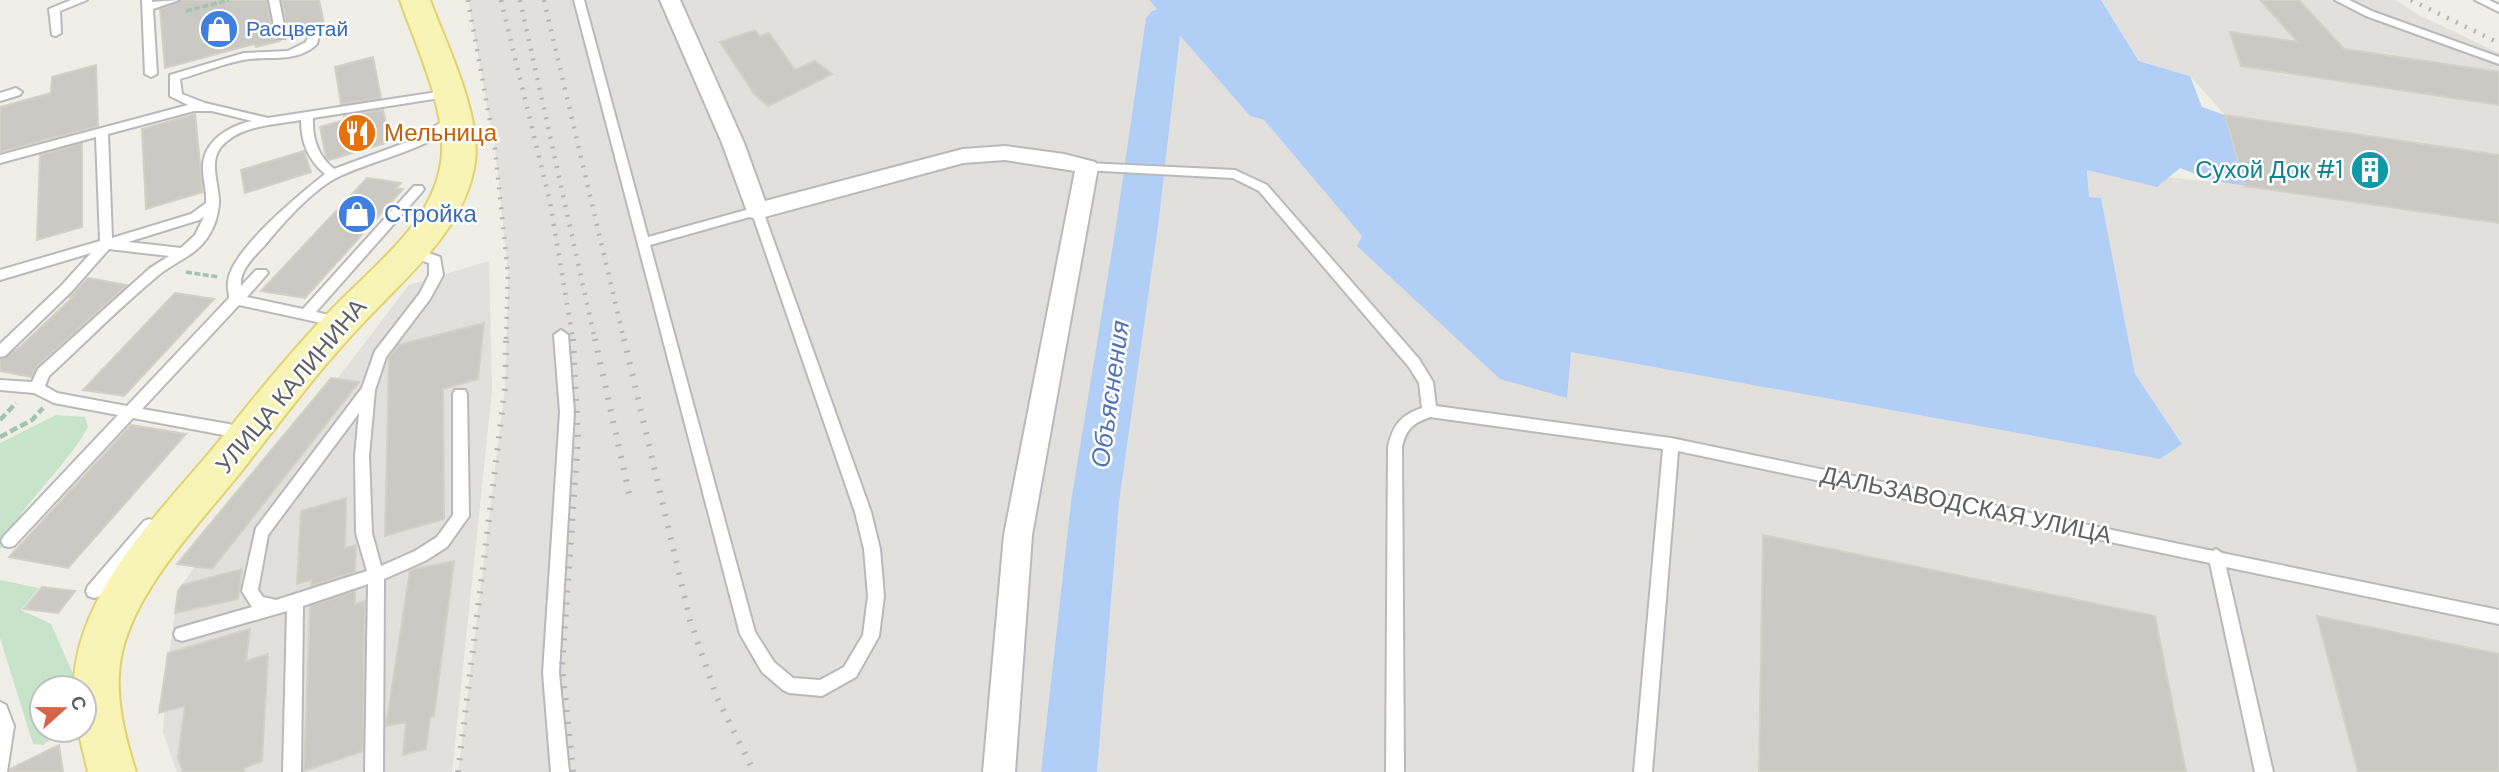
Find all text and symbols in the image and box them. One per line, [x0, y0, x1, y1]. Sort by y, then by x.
shop icon: Расцветай [198, 8, 240, 50]
place label: Расцветай [246, 15, 348, 43]
restaurant icon: Мельница [336, 112, 378, 154]
place label: Мельница [384, 117, 498, 148]
building icon: Сухой Док #1 [2349, 149, 2391, 191]
place label: Сухой Док #1 [2195, 154, 2343, 185]
shop icon: Стройка [336, 193, 378, 235]
place label: Стройка [384, 198, 477, 229]
street label: УЛИЦА КАЛИНИНА [208, 292, 373, 480]
water label: Объяснения [1083, 318, 1137, 470]
street label: ДАЛЬЗАВОДСКАЯ УЛИЦА [1818, 459, 2114, 550]
north arrow [28, 674, 98, 744]
text: С [64, 692, 93, 714]

